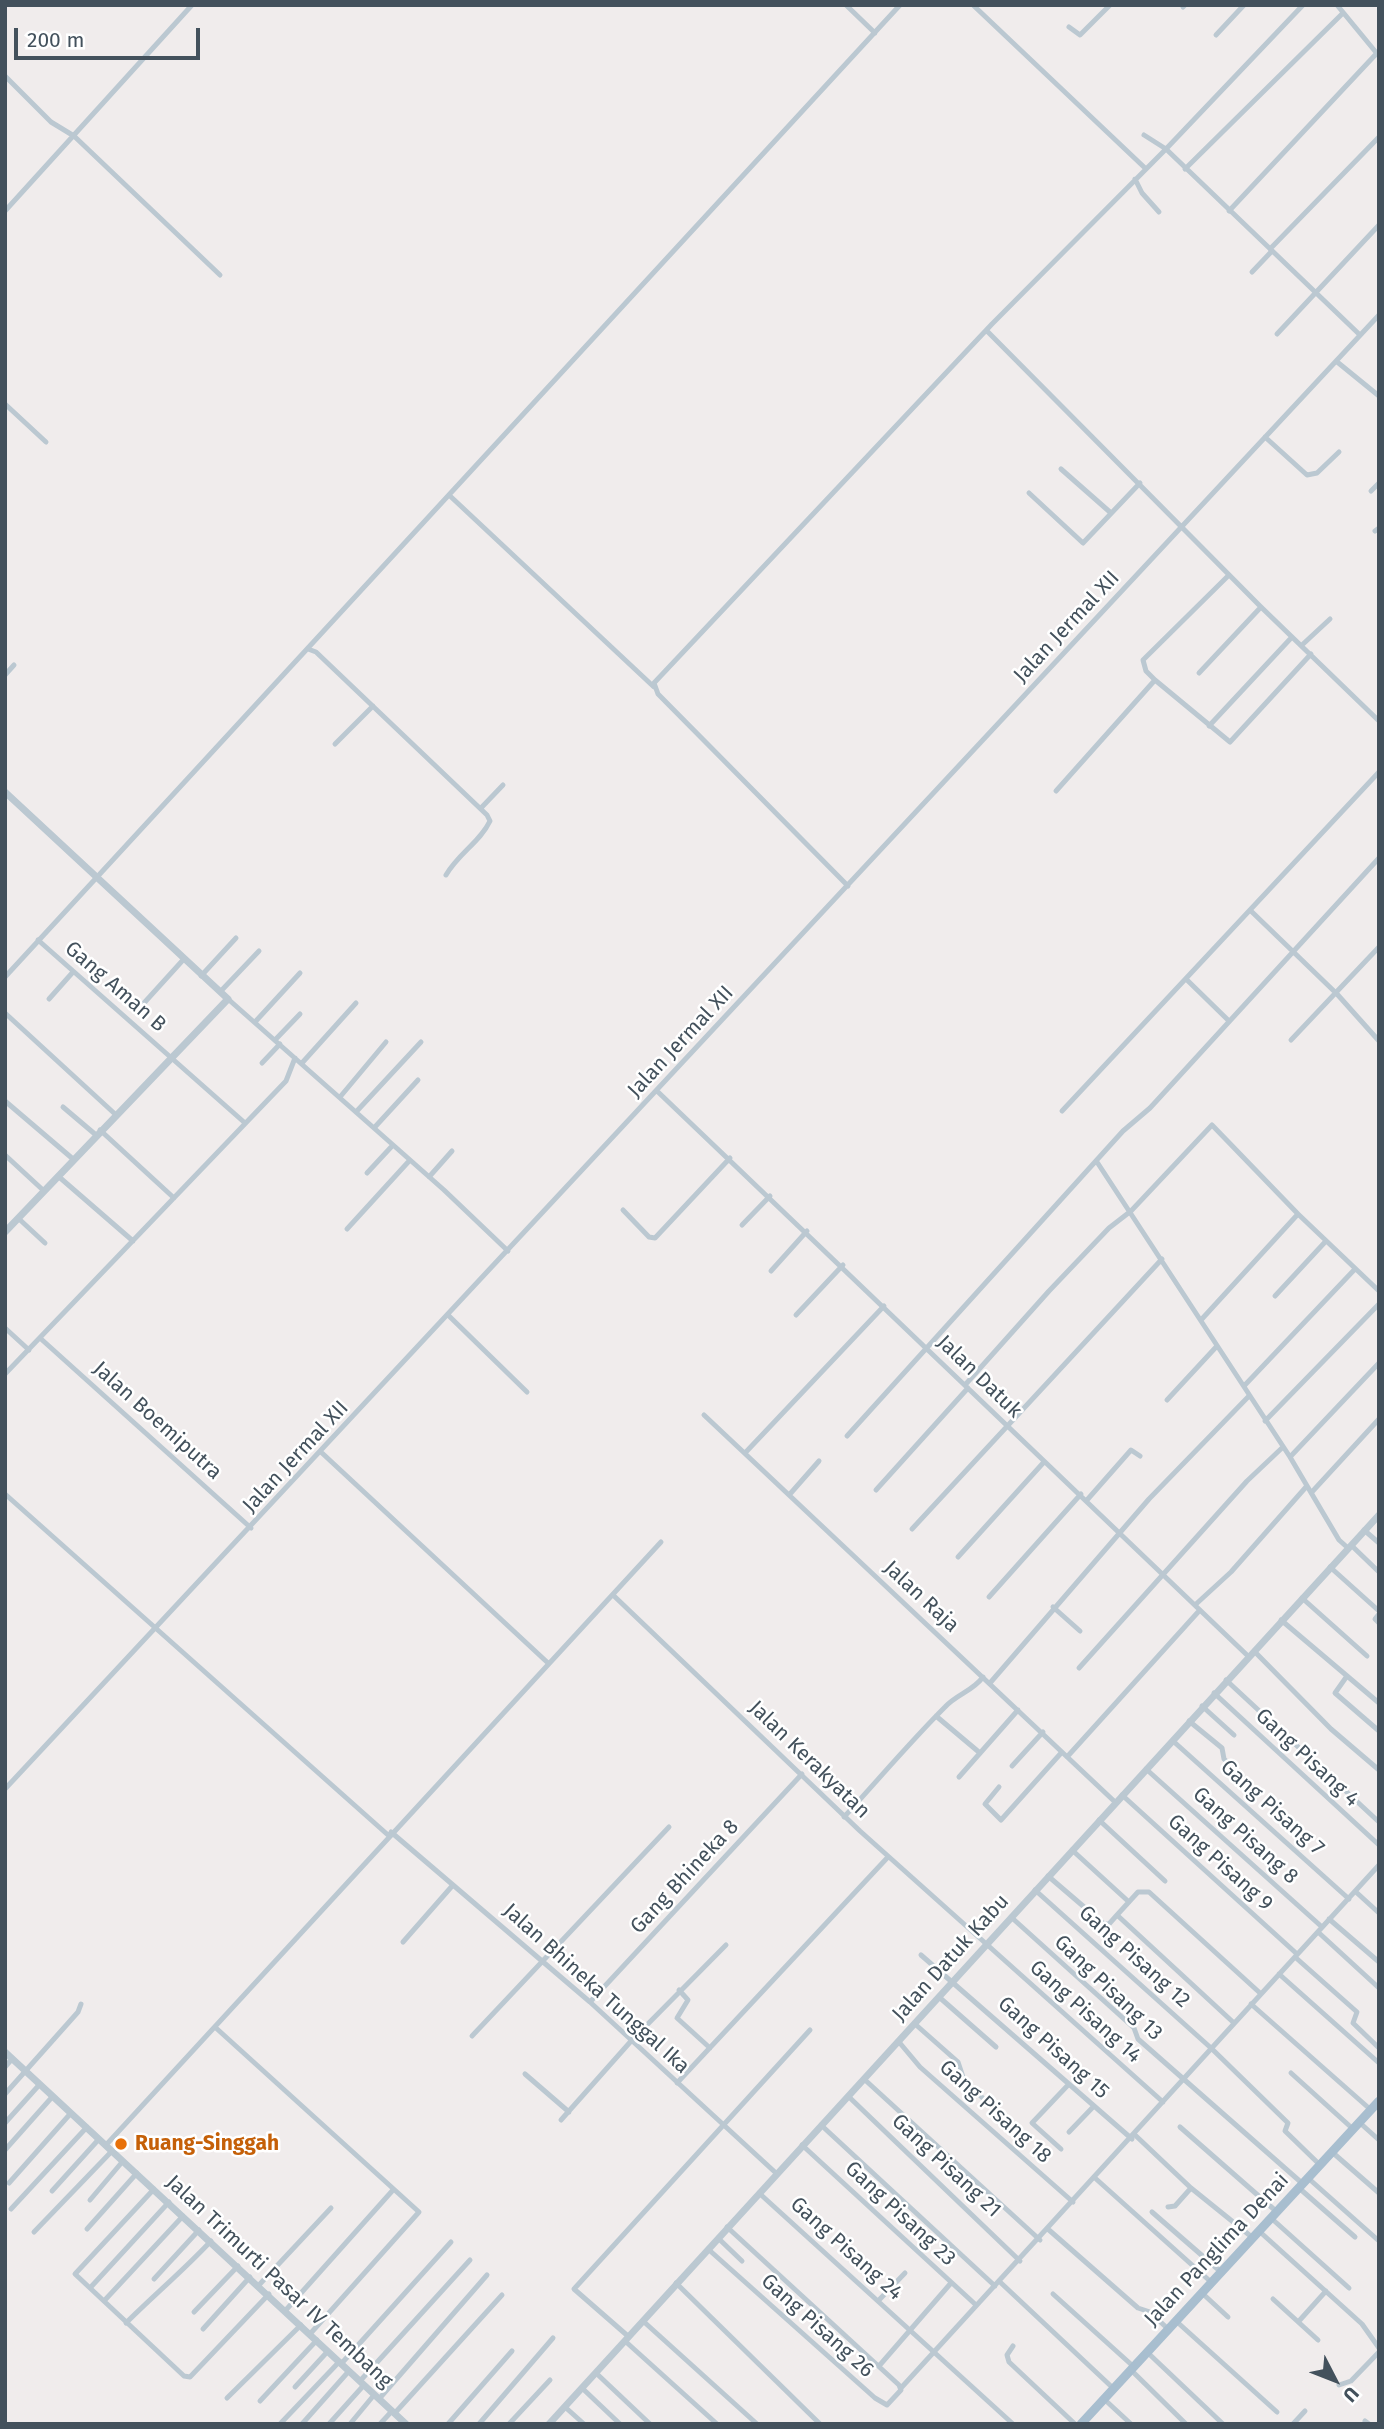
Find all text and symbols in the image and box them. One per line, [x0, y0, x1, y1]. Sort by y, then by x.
scale bar [18, 14, 203, 58]
text: 200 m [27, 27, 84, 53]
street label: Jalan Jermal XII [1009, 566, 1125, 688]
street label: Gang Aman B [59, 936, 171, 1038]
street label: Jalan Jermal XII [623, 981, 739, 1103]
street label: Jalan Datuk [931, 1330, 1027, 1424]
street label: Jalan Boemiputra [87, 1357, 227, 1485]
street label: Jalan Jermal XII [238, 1396, 354, 1518]
street label: Jalan Raja [878, 1556, 964, 1638]
street label: Jalan Kerakyatan [743, 1696, 875, 1824]
street label: Gang Pisang 4 [1250, 1704, 1364, 1812]
street label: Gang Pisang 7 [1215, 1755, 1329, 1861]
street label: Gang Pisang 8 [1187, 1782, 1303, 1890]
street label: Gang Pisang 9 [1162, 1809, 1278, 1917]
street label: Gang Bhineka 8 [626, 1815, 744, 1939]
street label: Jalan Datuk Kabu [887, 1889, 1015, 2027]
street label: Jalan Bhineka Tunggal Ika [498, 1899, 694, 2079]
street label: Gang Pisang 12 [1073, 1900, 1195, 2014]
street label: Gang Pisang 13 [1049, 1930, 1167, 2046]
street label: Gang Pisang 14 [1024, 1955, 1146, 2069]
street label: Gang Pisang 15 [992, 1991, 1114, 2105]
street label: Gang Pisang 18 [934, 2055, 1056, 2169]
street label: Gang Pisang 21 [886, 2109, 1006, 2223]
place label: Ruang-Singgah [135, 2131, 279, 2157]
marker: Ruang-Singgah [113, 2136, 129, 2152]
street label: Gang Pisang 23 [839, 2156, 961, 2272]
street label: Jalan Panglima Denai [1139, 2168, 1295, 2332]
street label: Jalan Trimurti Pasar IV Tembang [160, 2170, 398, 2394]
street label: Gang Pisang 24 [785, 2192, 907, 2306]
street label: Gang Pisang 26 [755, 2269, 879, 2383]
north arrow [1300, 2345, 1370, 2415]
text: U [1338, 2382, 1364, 2407]

